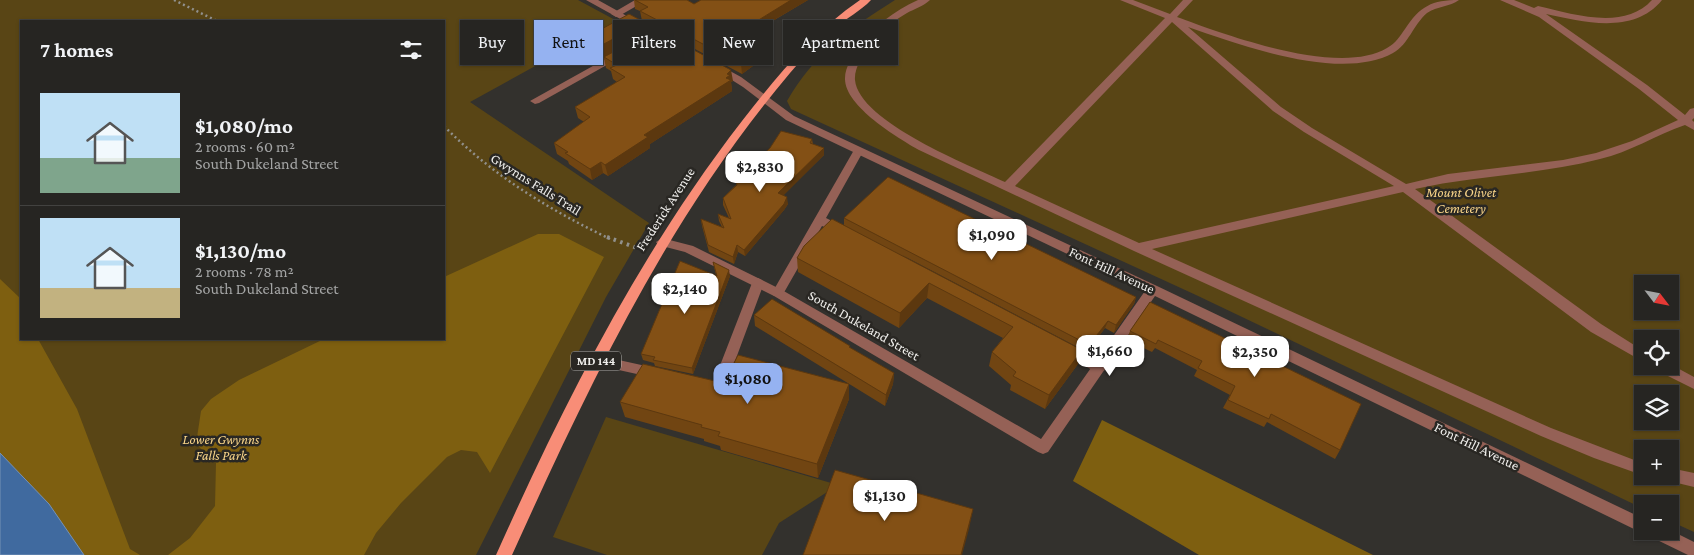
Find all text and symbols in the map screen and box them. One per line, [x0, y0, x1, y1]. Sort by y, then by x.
chip: Buy [460, 20, 524, 65]
chip: Rent [534, 20, 603, 65]
chip: Filters [613, 20, 694, 65]
chip: New [704, 20, 773, 65]
chip: Apartment [783, 20, 898, 65]
icon: filters [397, 36, 425, 64]
text: 7 homes [40, 38, 113, 62]
icon: home [80, 113, 140, 173]
text: $1,080/mo [195, 114, 293, 138]
text: 2 rooms · 60 m² [195, 138, 295, 155]
street label: Gwynns Falls Trail [488, 150, 584, 218]
pin: $2,830 [719, 150, 801, 193]
text: South Dukeland Street [195, 155, 339, 172]
text: $2,830 [736, 158, 784, 175]
street label: Frederick Avenue [632, 164, 698, 254]
park label: Mount Olivet Cemetery [1425, 184, 1497, 216]
pin: $1,090 [951, 218, 1033, 261]
text: $1,090 [969, 226, 1015, 243]
icon: home [80, 238, 140, 298]
text: $1,130/mo [195, 239, 286, 263]
street label: Font Hill Avenue [1067, 243, 1157, 297]
text: 2 rooms · 78 m² [195, 263, 294, 280]
pin: $2,140 [644, 272, 726, 315]
north arrow [1634, 275, 1679, 320]
map controls [1634, 275, 1679, 540]
text: South Dukeland Street [195, 280, 339, 297]
text: $2,140 [663, 280, 707, 297]
street label: South Dukeland Street [806, 287, 923, 364]
button: locate [1634, 330, 1679, 375]
pin: $1,660 [1069, 334, 1151, 377]
pin: $2,350 [1214, 336, 1296, 378]
text: $1,660 [1087, 342, 1133, 359]
text: $2,350 [1232, 343, 1278, 360]
road number: MD 144 [571, 352, 621, 371]
pin: $1,080 [707, 362, 789, 405]
text: $1,080 [724, 370, 772, 387]
button: layers [1634, 385, 1679, 430]
street label: Font Hill Avenue [1432, 419, 1522, 473]
park label: Lower Gwynns Falls Park [183, 431, 260, 463]
button: + [1634, 440, 1679, 485]
pin: $1,130 [844, 480, 926, 522]
text: $1,130 [864, 487, 906, 504]
button: − [1634, 495, 1679, 540]

